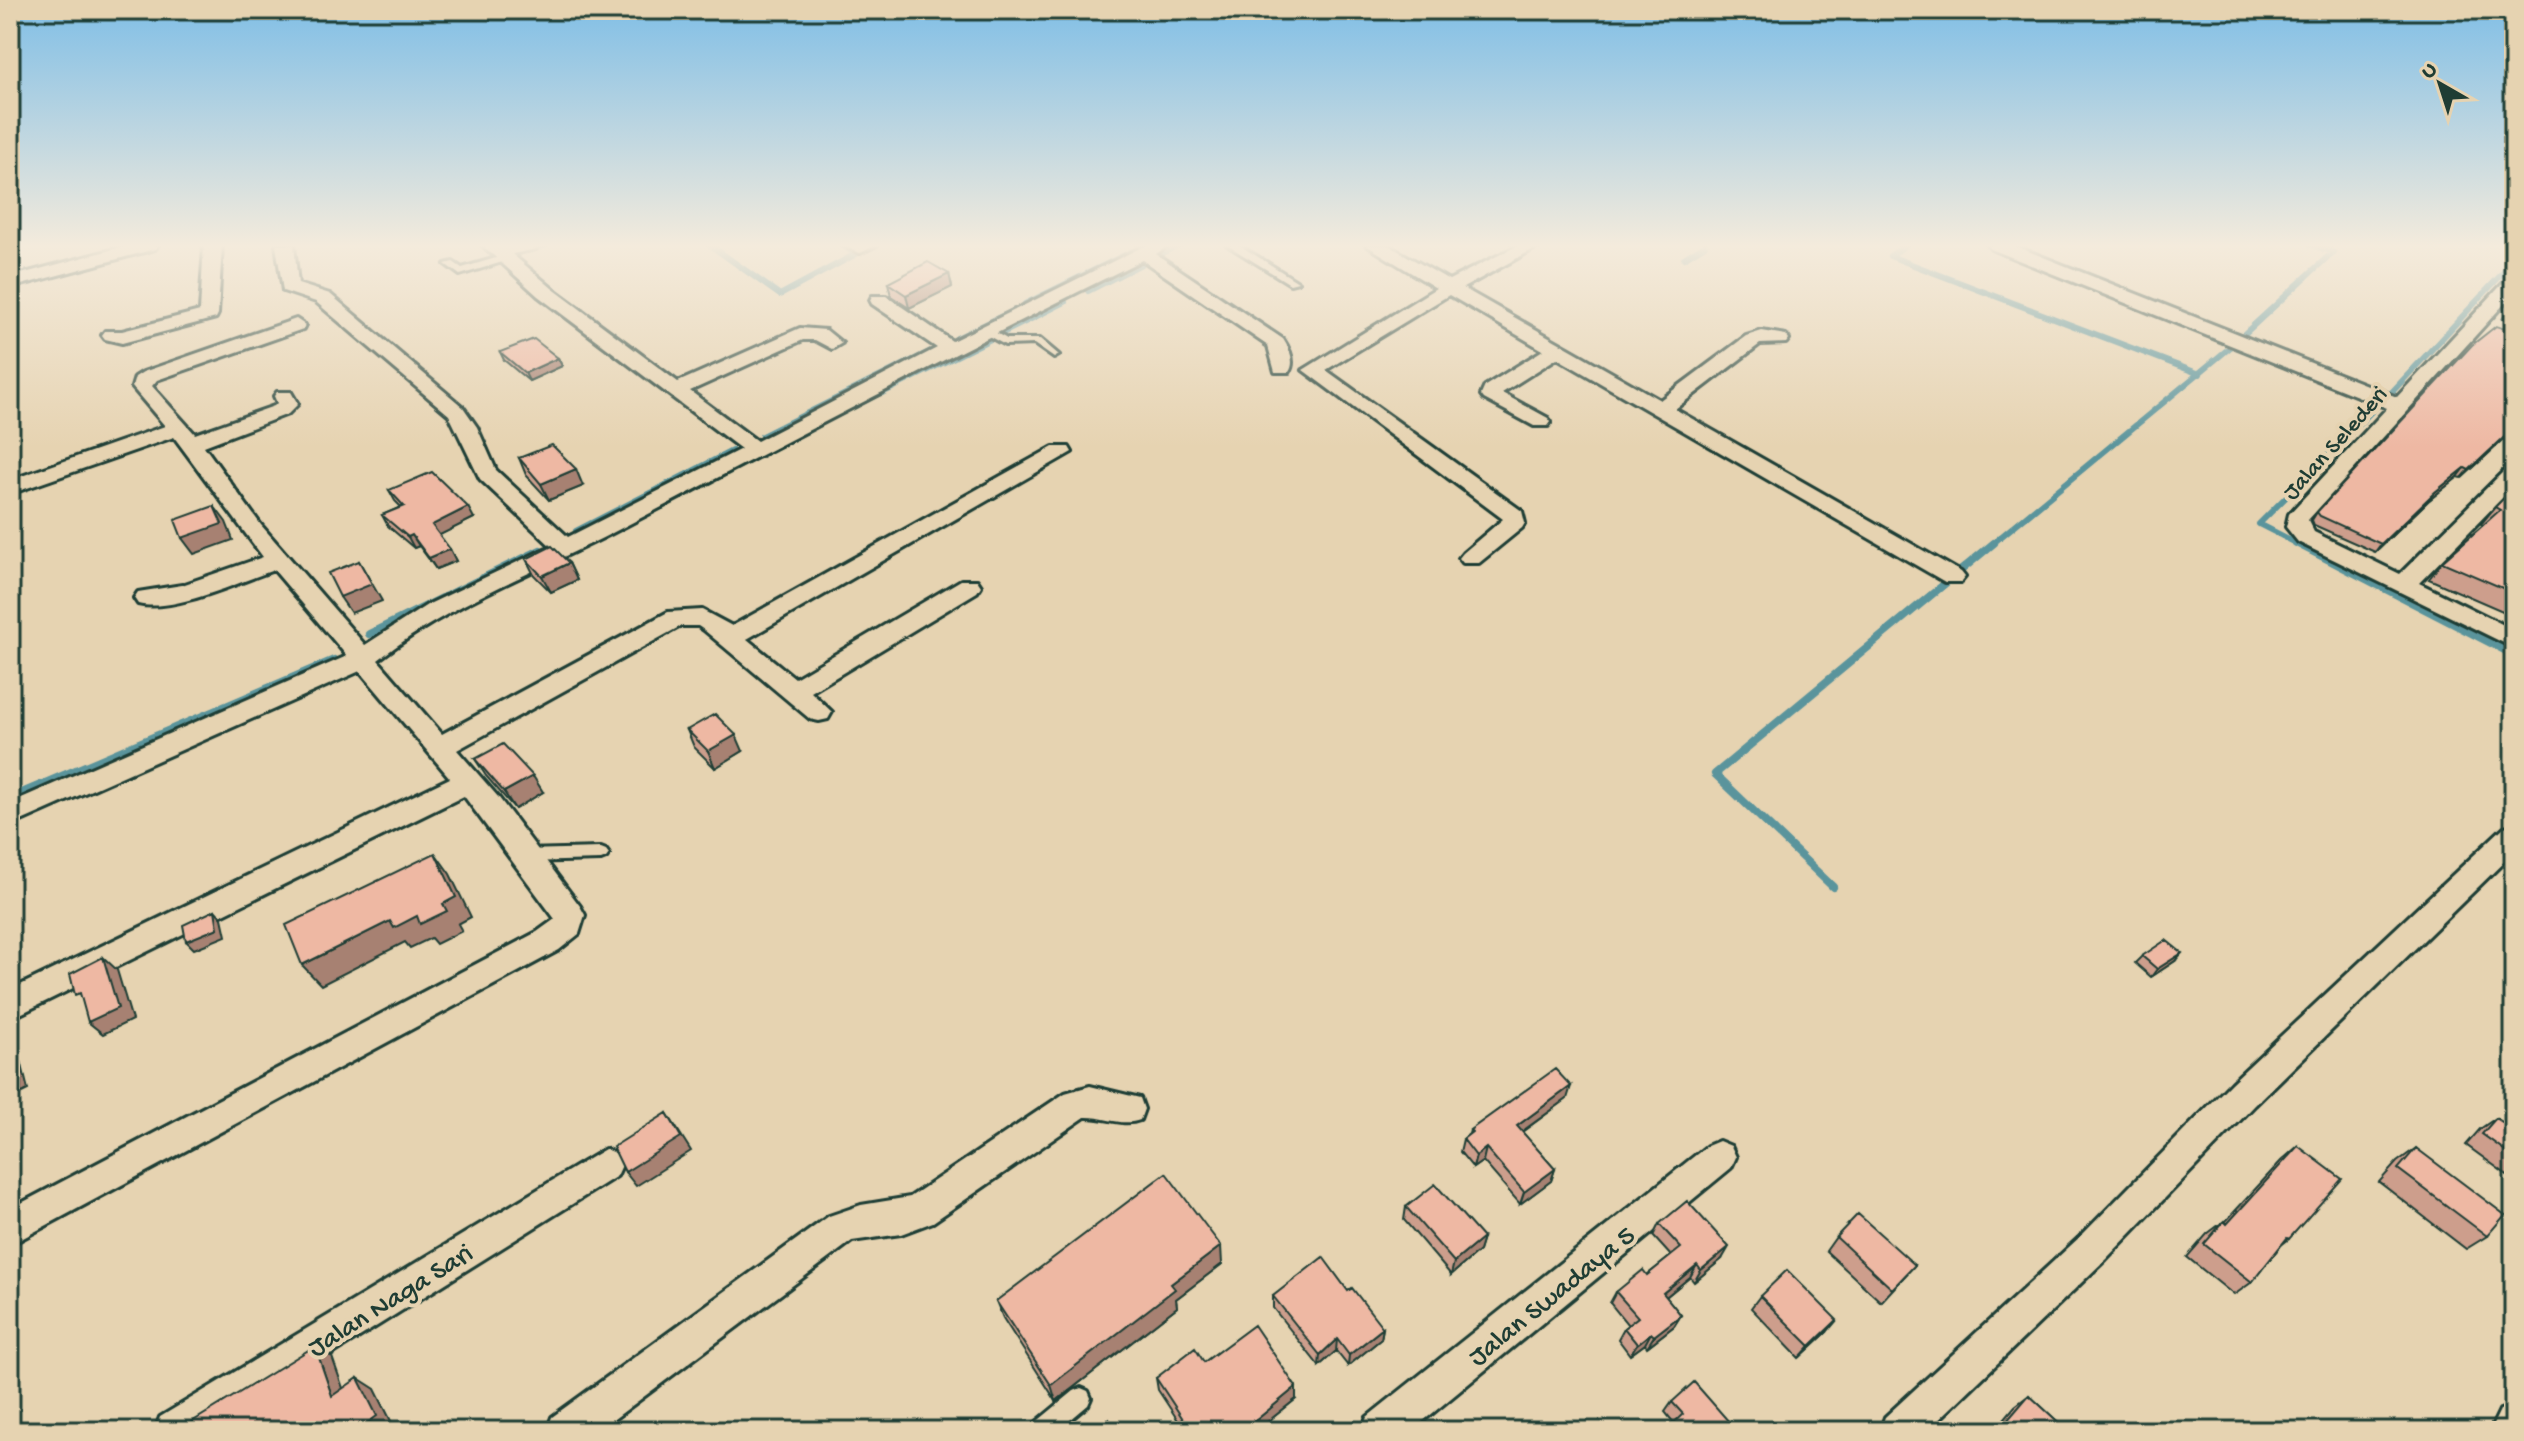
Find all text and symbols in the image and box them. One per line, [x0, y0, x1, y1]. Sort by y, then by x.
north arrow [2400, 44, 2480, 124]
text: U [2417, 57, 2443, 86]
street label: Jalan Selederi [2278, 381, 2395, 507]
street label: Jalan Swadaya 5 [1463, 1220, 1643, 1375]
street label: Jalan Naga Sari [303, 1238, 480, 1366]

